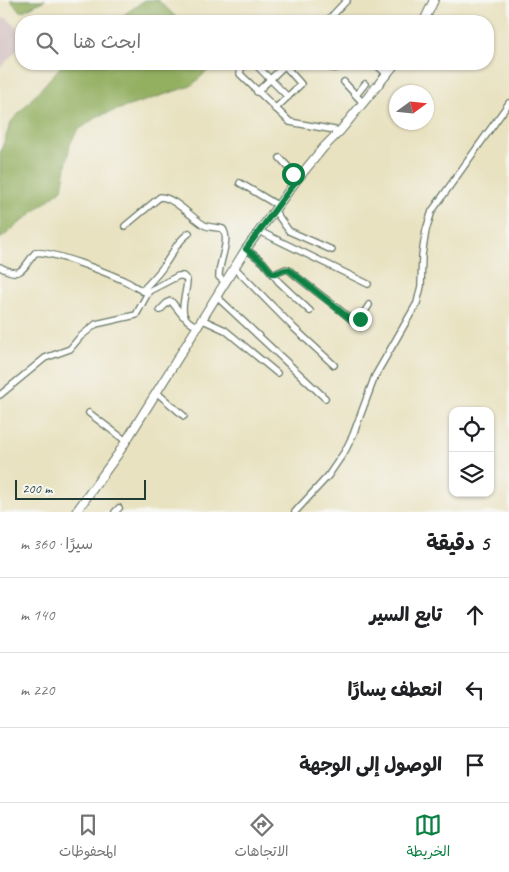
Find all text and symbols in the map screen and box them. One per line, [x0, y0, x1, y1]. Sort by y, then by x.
search box [15, 15, 494, 70]
icon: search [33, 29, 61, 57]
text: ابحث هنا [73, 30, 141, 54]
north arrow [389, 85, 434, 130]
route start [282, 163, 305, 186]
route end [349, 308, 372, 331]
map controls [449, 407, 494, 497]
button: locate [449, 407, 494, 452]
button: layers [449, 452, 494, 497]
scale bar [15, 477, 146, 500]
text: 200 m [22, 480, 52, 497]
text: 5 دقيقة [426, 530, 489, 556]
text: سيرًا · 360 m [20, 534, 93, 554]
icon: ahead [461, 601, 489, 629]
text: تابع السير [370, 603, 442, 627]
text: 140 m [20, 605, 54, 625]
icon: left [461, 676, 489, 704]
text: انعطف يسارًا [348, 678, 442, 702]
text: 220 m [20, 680, 54, 700]
icon: arrive [461, 751, 489, 779]
text: الوصول إلى الوجهة [299, 753, 442, 777]
tab: المحفوظات [59, 811, 117, 864]
tab: الاتجاهات [234, 811, 289, 864]
tab: الخريطة [406, 811, 450, 864]

